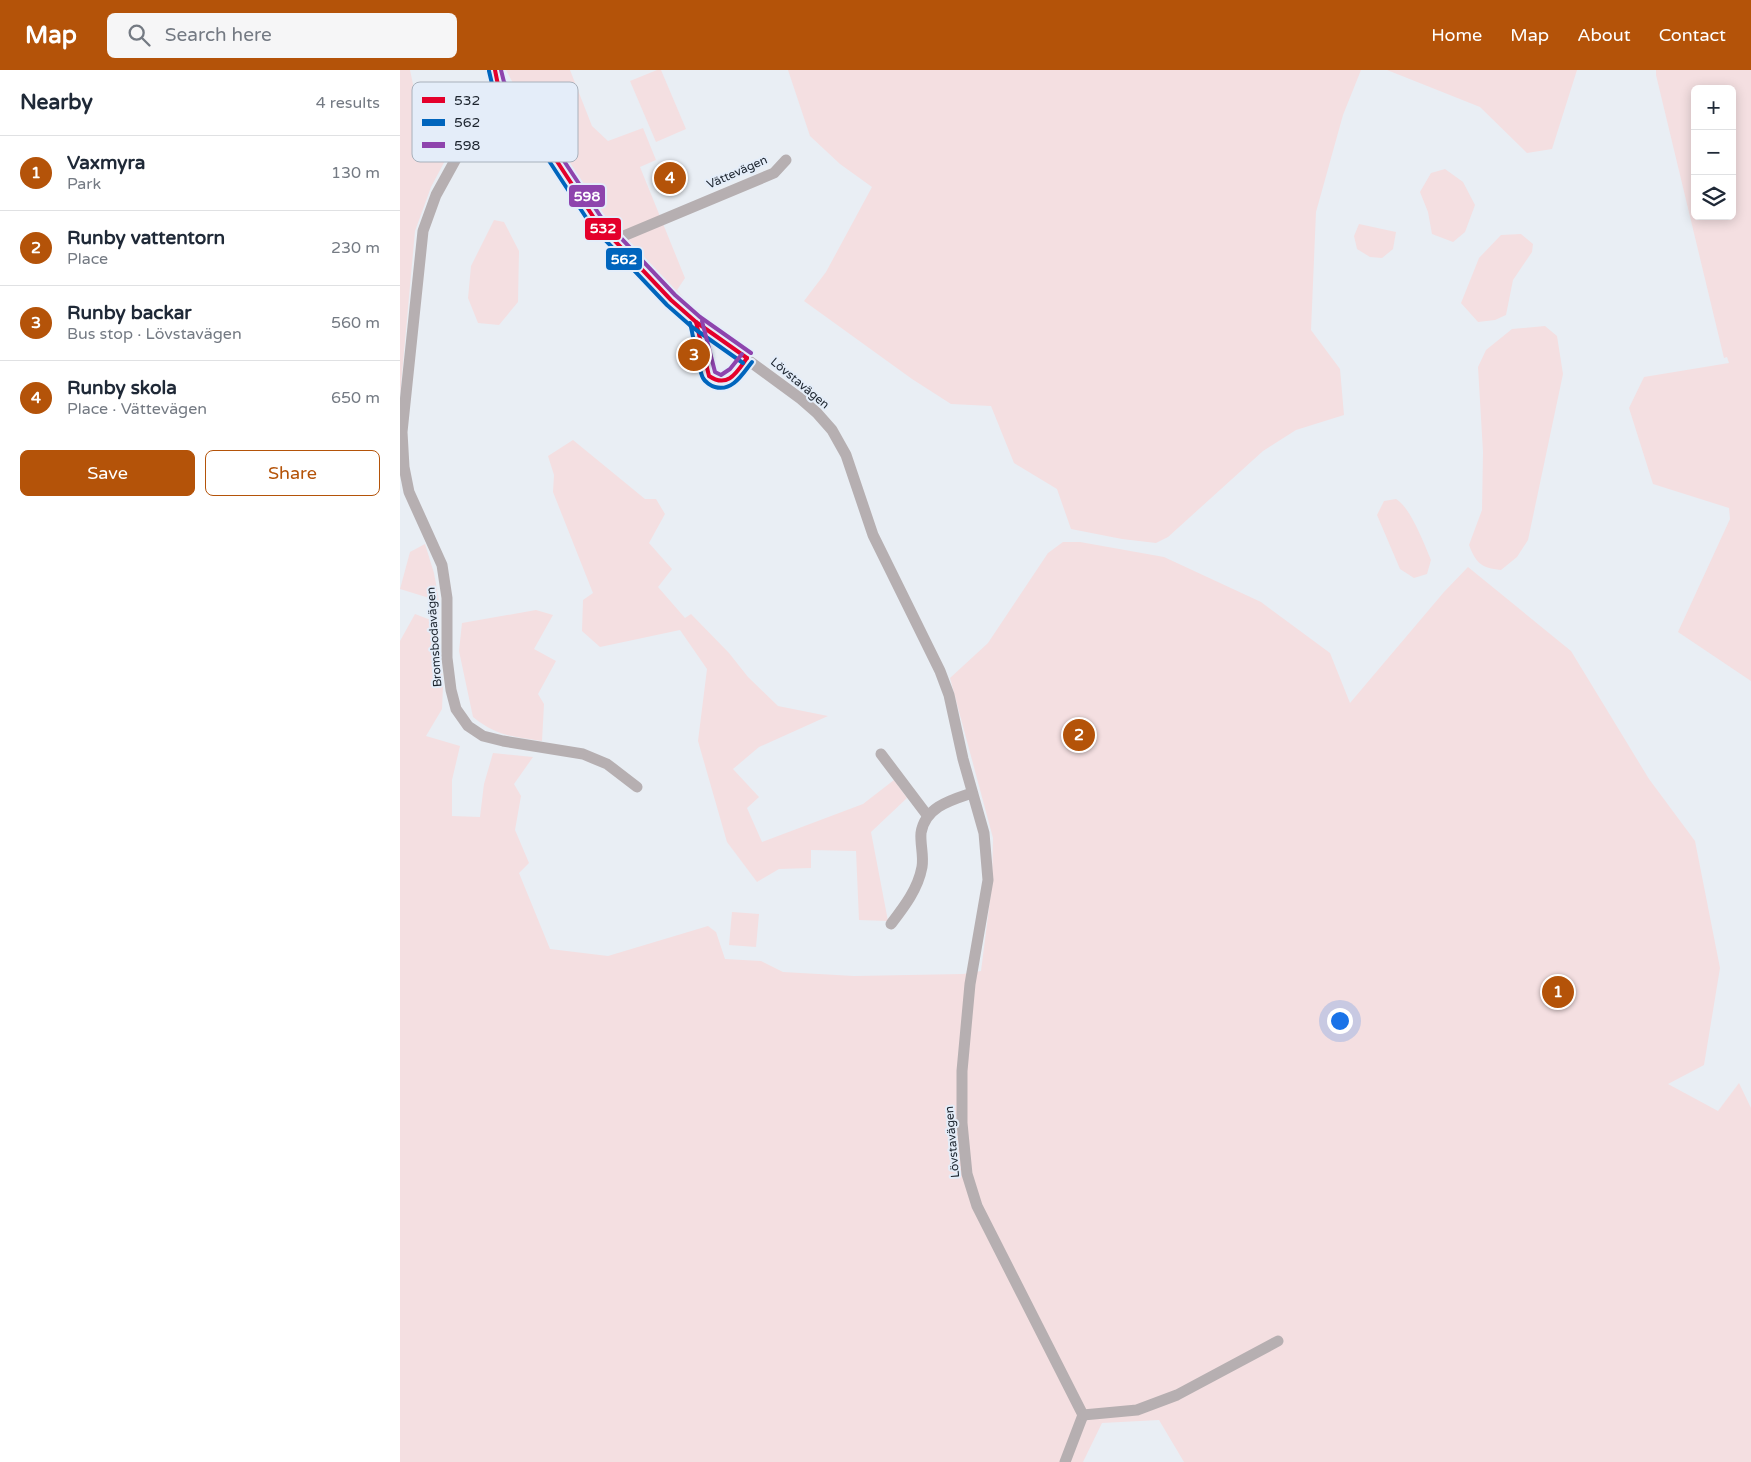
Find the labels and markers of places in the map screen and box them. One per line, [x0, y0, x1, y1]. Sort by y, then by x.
pin: 4 [654, 159, 686, 197]
pin: 3 [678, 336, 710, 374]
pin: 2 [1063, 716, 1095, 754]
pin: 1 [1542, 973, 1574, 1011]

